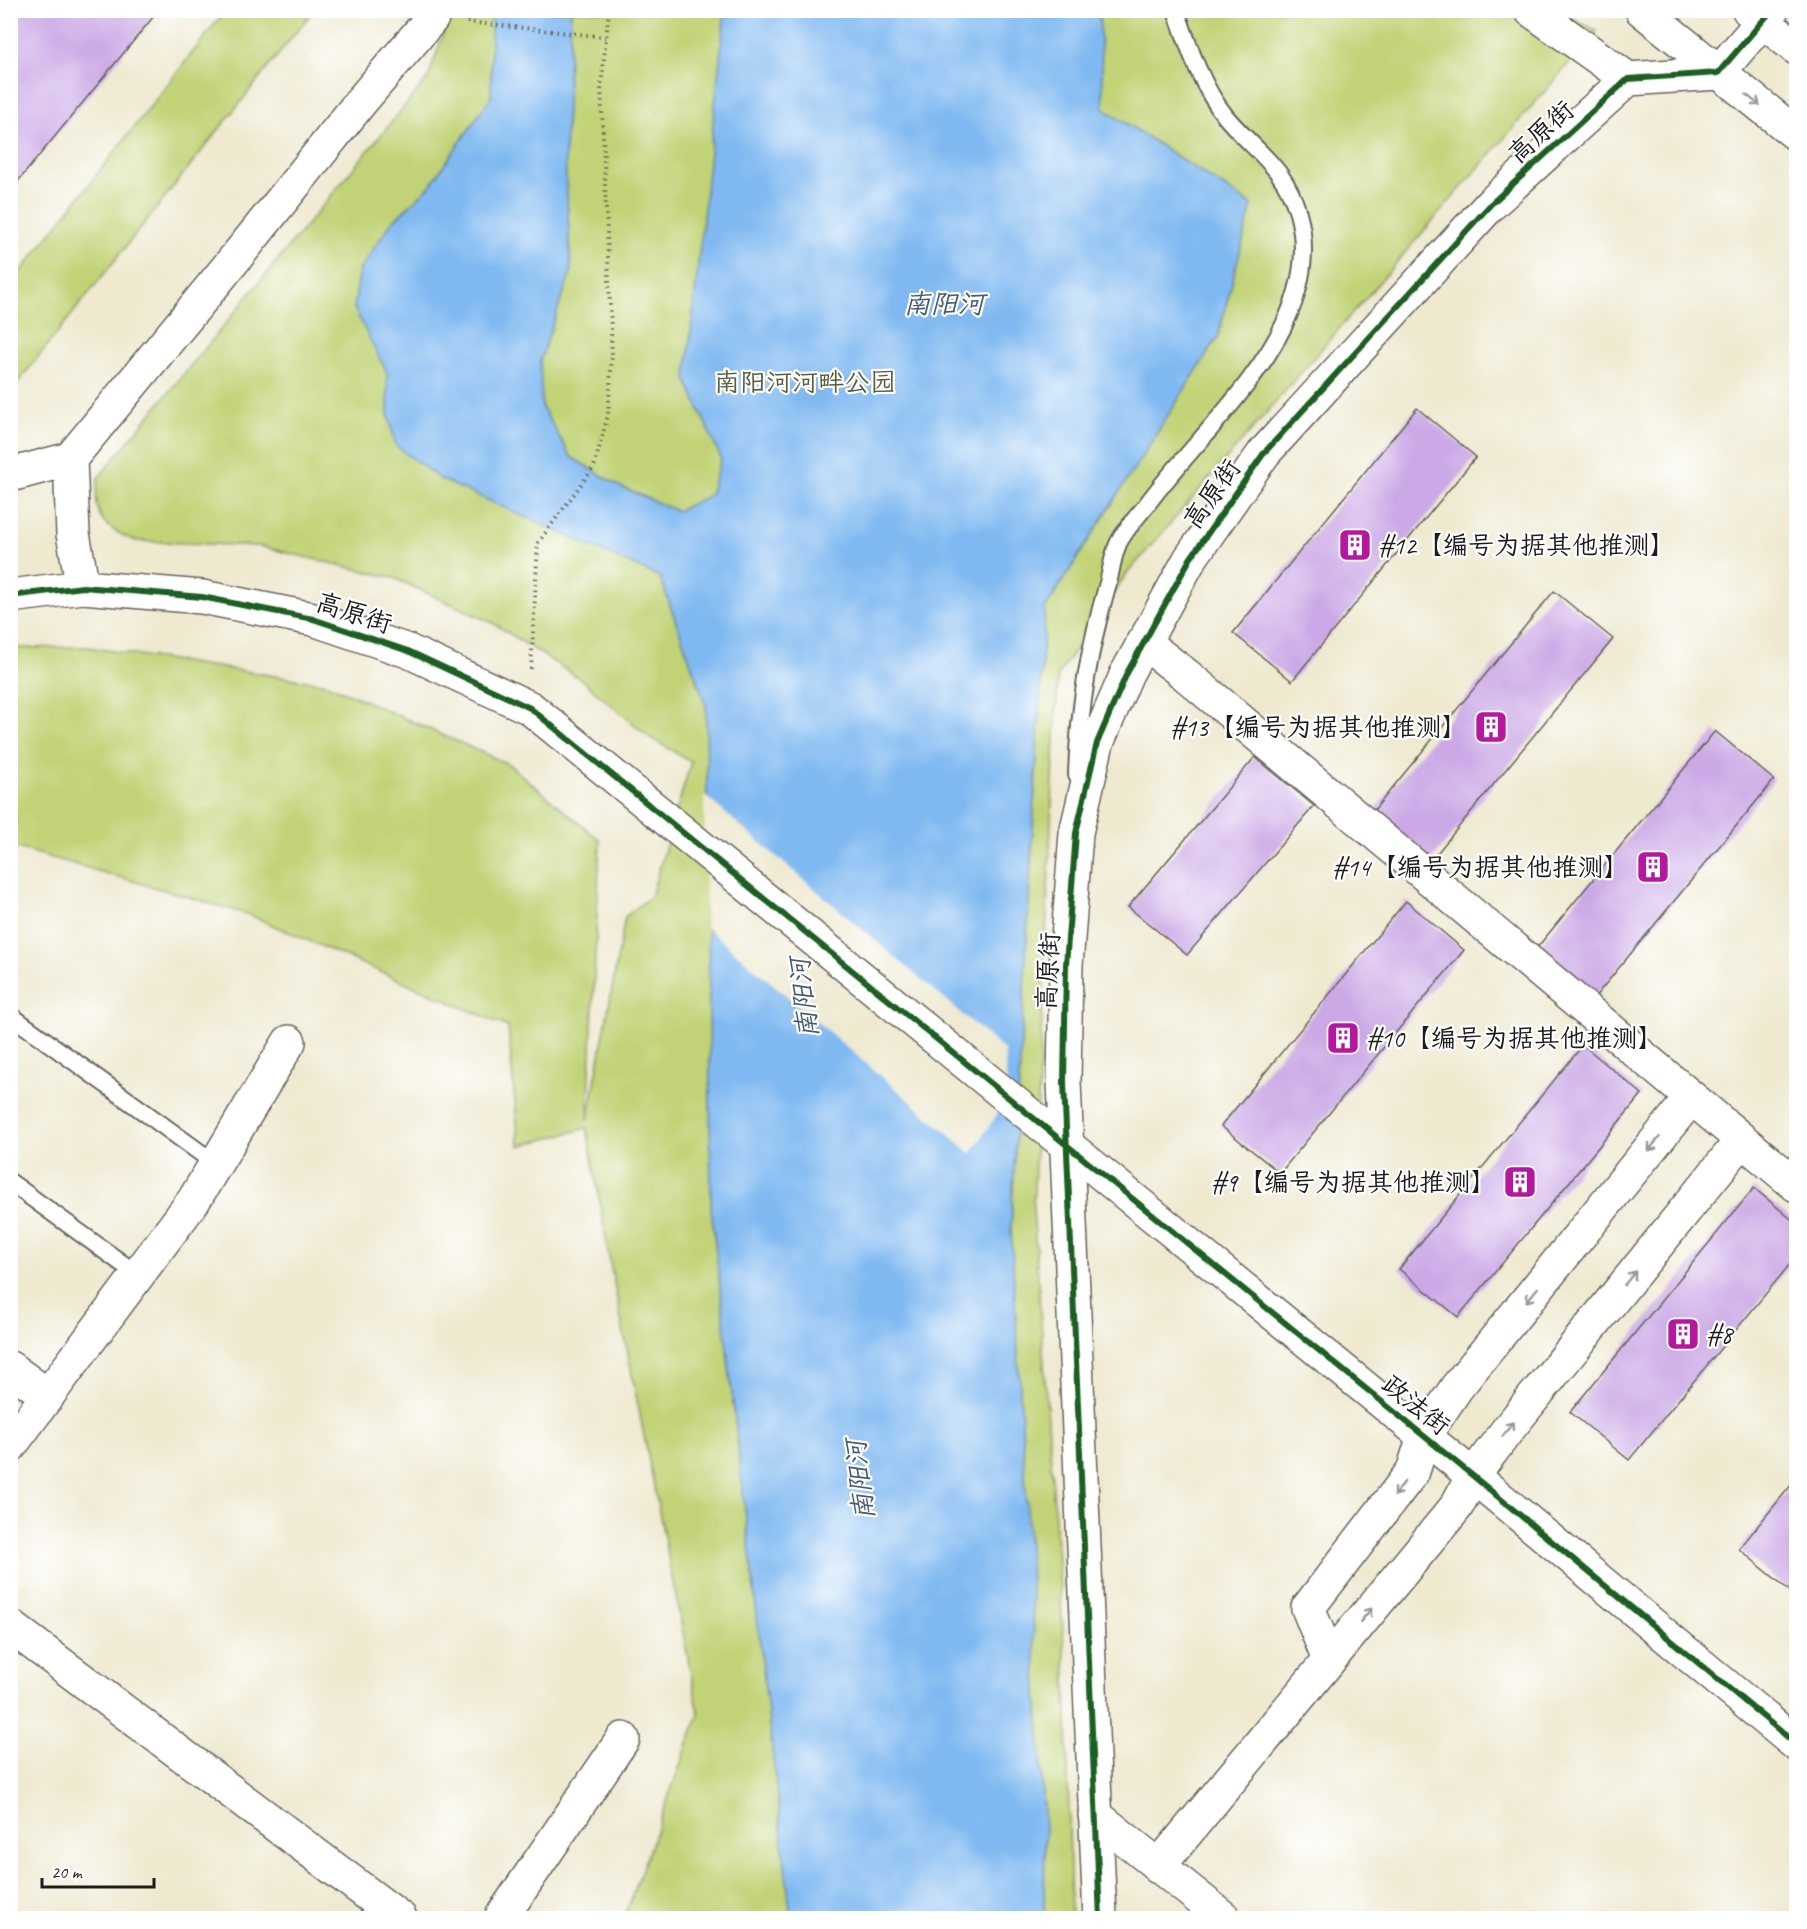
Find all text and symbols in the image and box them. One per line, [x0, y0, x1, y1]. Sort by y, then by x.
street label: 高原街 [1501, 94, 1581, 170]
one-way arrow [1744, 94, 1760, 107]
water label: 南阳河 [904, 287, 988, 321]
park label: 南阳河河畔公园 [714, 366, 896, 399]
street label: 高原街 [1176, 453, 1248, 535]
building icon: #12【编号为据其他推测】 [1337, 527, 1373, 563]
place label: #12【编号为据其他推测】 [1378, 529, 1676, 562]
street label: 高原街 [312, 585, 396, 641]
building icon: #13【编号为据其他推测】 [1473, 709, 1509, 745]
place label: #13【编号为据其他推测】 [1170, 711, 1468, 744]
building icon: #14【编号为据其他推测】 [1635, 849, 1671, 885]
place label: #14【编号为据其他推测】 [1332, 851, 1630, 884]
street label: 高原街 [1029, 931, 1067, 1011]
water label: 南阳河 [782, 952, 826, 1040]
building icon: #10【编号为据其他推测】 [1325, 1020, 1361, 1056]
place label: #10【编号为据其他推测】 [1366, 1022, 1664, 1055]
one-way arrow [1648, 1136, 1661, 1152]
building icon: #9【编号为据其他推测】 [1502, 1164, 1538, 1200]
place label: #9【编号为据其他推测】 [1211, 1166, 1497, 1199]
one-way arrow [1624, 1270, 1637, 1286]
one-way arrow [1525, 1287, 1538, 1303]
building icon: #8 [1665, 1316, 1701, 1352]
place label: #8 [1706, 1318, 1735, 1351]
street label: 政法街 [1375, 1368, 1457, 1442]
one-way arrow [1502, 1422, 1514, 1438]
water label: 南阳河 [838, 1434, 882, 1522]
one-way arrow [1393, 1480, 1406, 1496]
one-way arrow [1360, 1607, 1373, 1623]
scale bar [42, 1851, 154, 1889]
text: 20 m [51, 1861, 84, 1883]

